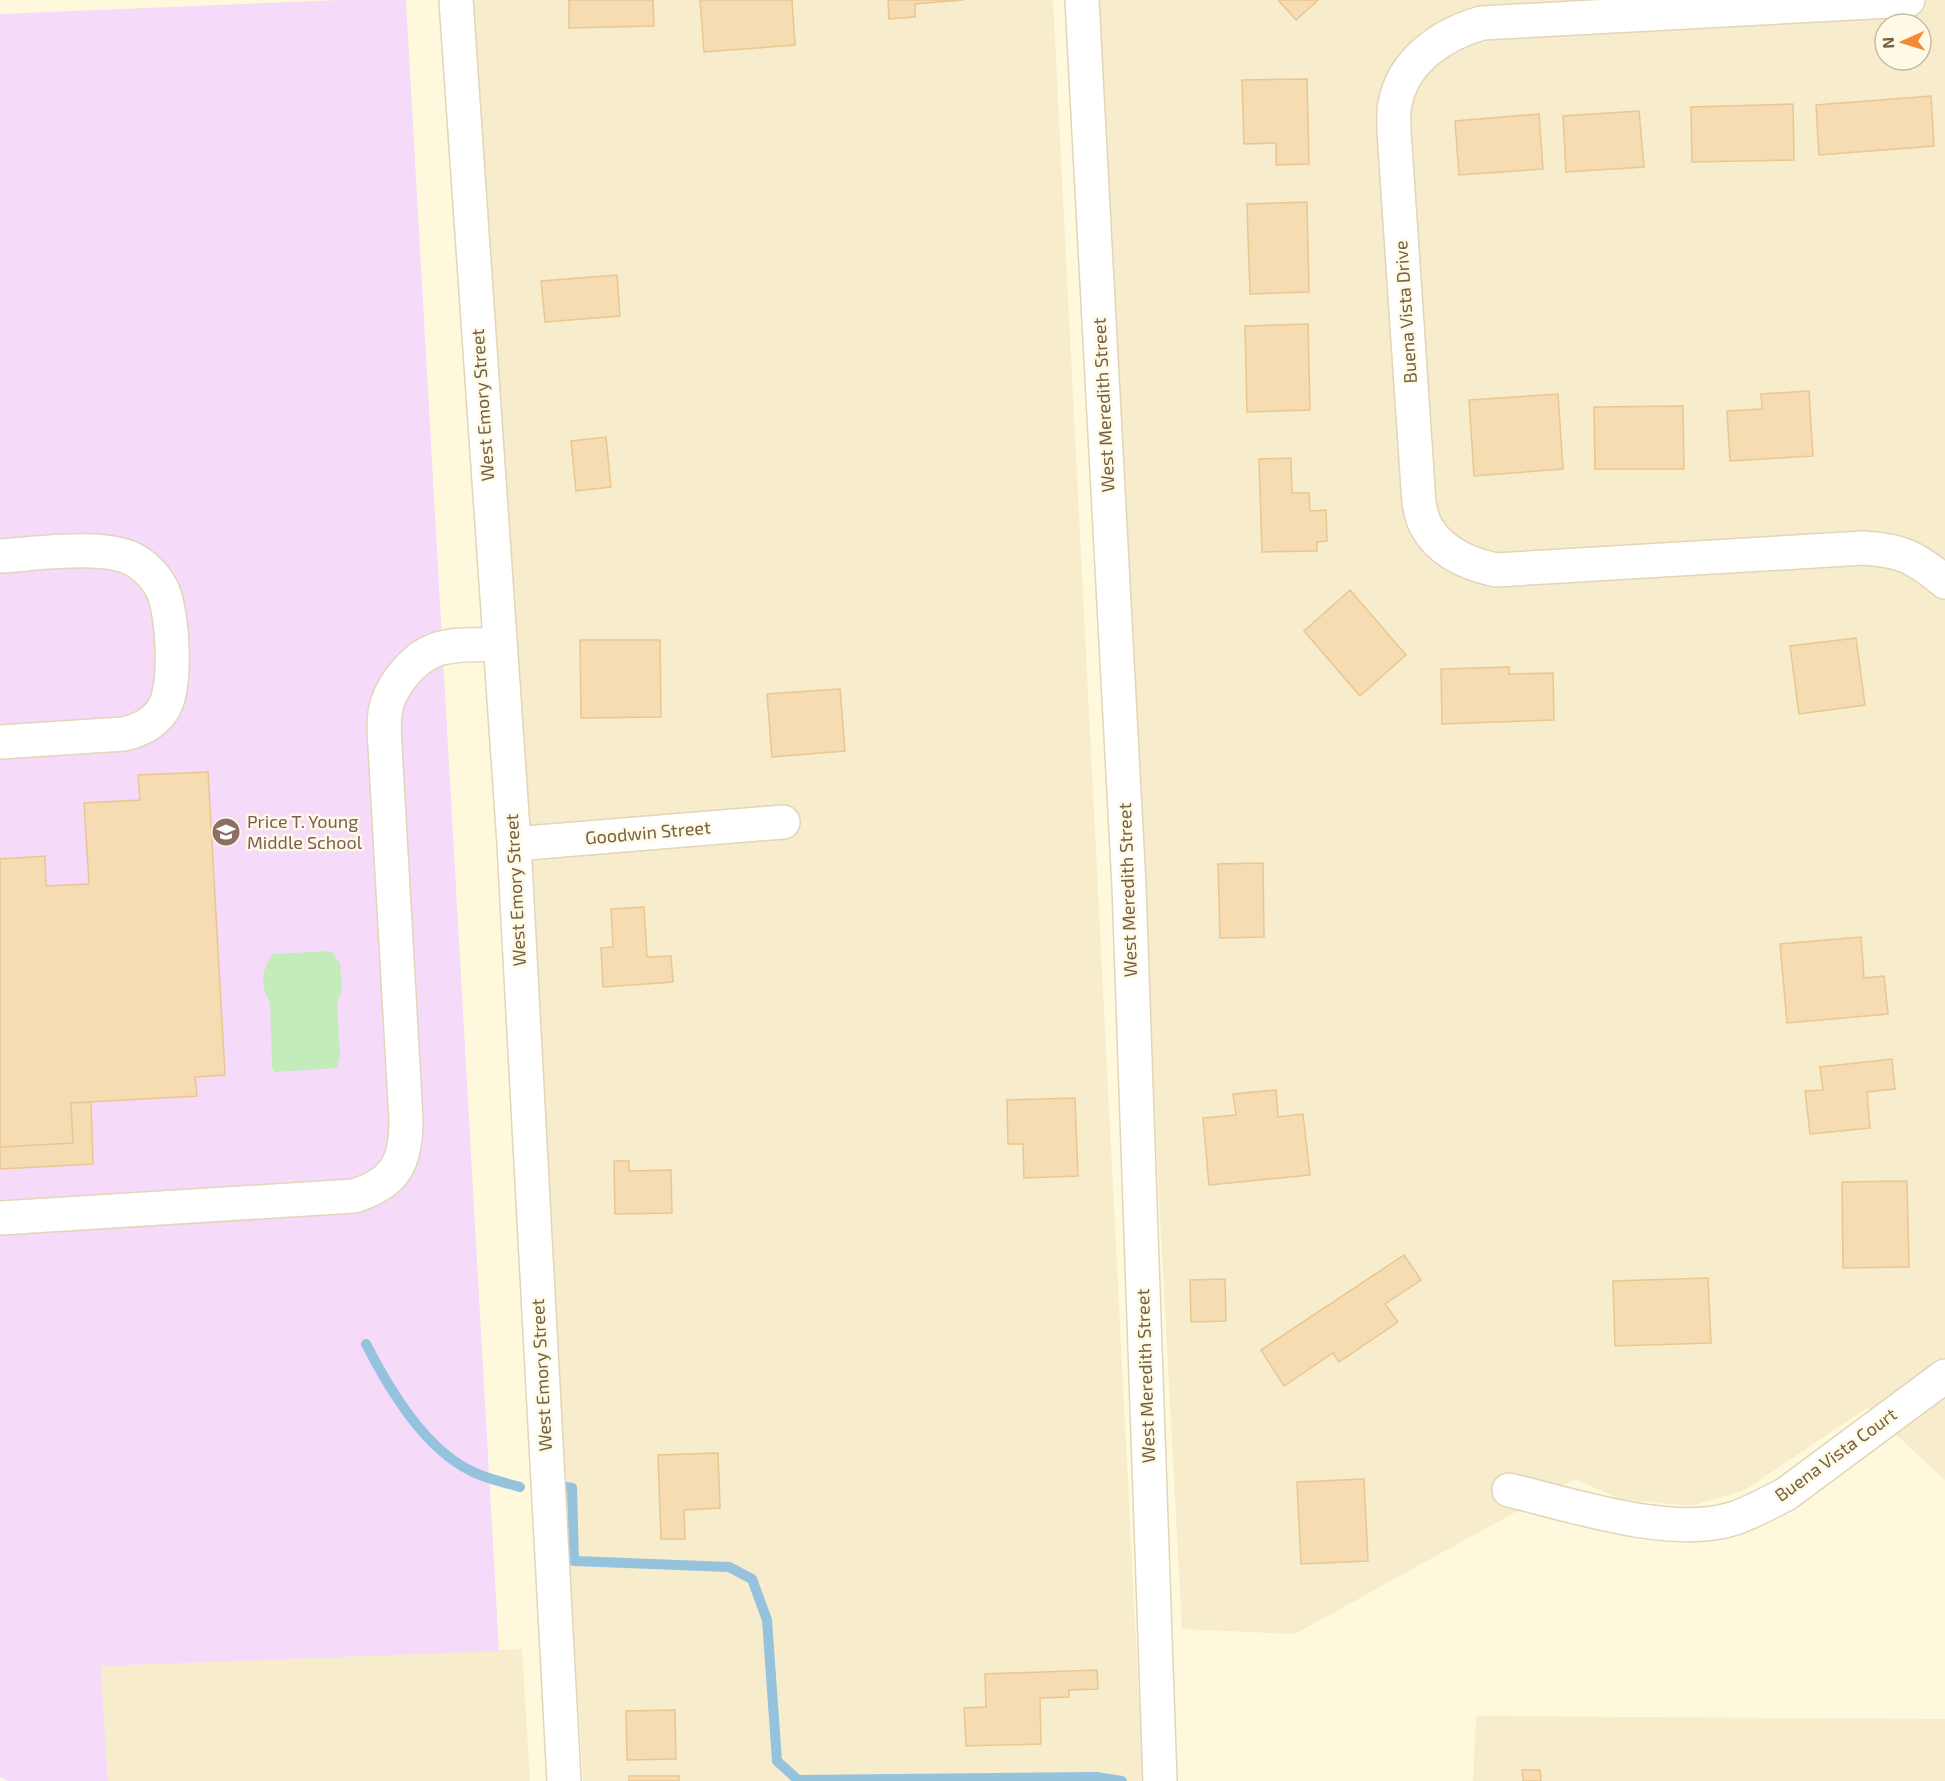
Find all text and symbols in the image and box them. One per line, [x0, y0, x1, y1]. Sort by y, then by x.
north arrow [1873, 12, 1933, 72]
text: N [1878, 37, 1897, 49]
street label: Buena Vista Drive [1389, 240, 1421, 384]
street label: West Meredith Street [1087, 317, 1119, 493]
street label: West Emory Street [466, 328, 498, 482]
street label: West Meredith Street [1113, 802, 1141, 978]
place label: Price T. Young Middle School [247, 810, 363, 853]
street label: West Emory Street [500, 813, 530, 967]
school or university icon: Price T. Young Middle School [210, 816, 242, 848]
street label: Goodwin Street [584, 816, 712, 848]
street label: West Meredith Street [1131, 1288, 1159, 1464]
street label: West Emory Street [526, 1298, 556, 1452]
street label: Buena Vista Court [1770, 1403, 1901, 1506]

